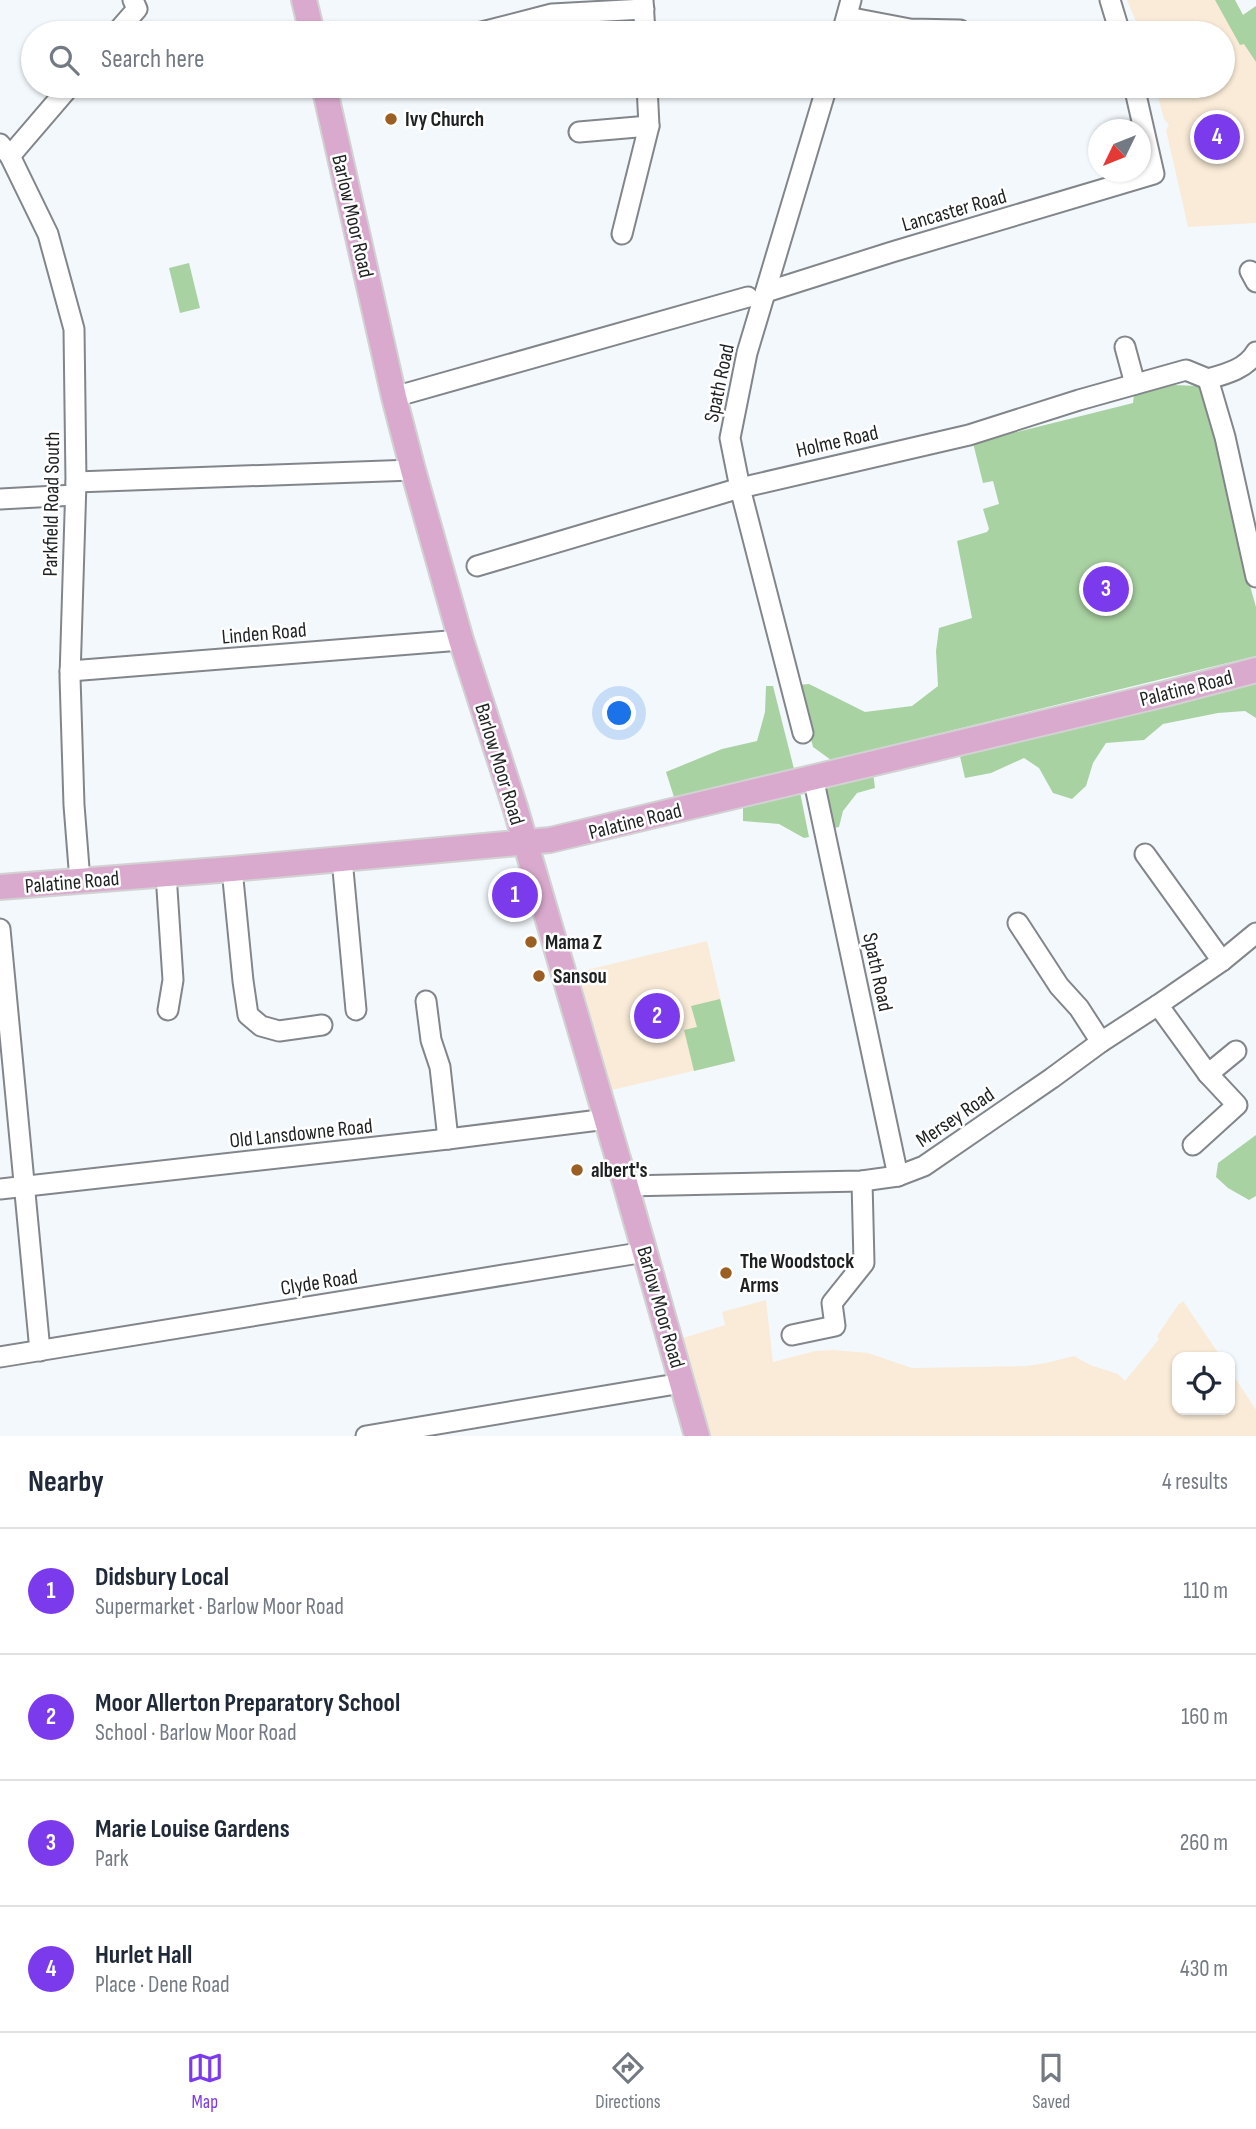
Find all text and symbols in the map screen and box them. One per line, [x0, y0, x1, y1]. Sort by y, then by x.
search box [21, 21, 1235, 98]
icon: search [45, 41, 83, 79]
text: Search here [101, 44, 204, 75]
place label: Ivy Church [405, 107, 484, 132]
marker: Ivy Church [383, 111, 399, 127]
pin: 4 [1194, 111, 1240, 163]
north arrow [1088, 119, 1151, 182]
street label: Barlow Moor Road [326, 152, 379, 280]
street label: Lancaster Road [899, 184, 1009, 237]
street label: Spath Road [699, 342, 740, 425]
street label: Holme Road [794, 420, 881, 463]
street label: Parkfield Road South [38, 432, 65, 576]
pin: 3 [1083, 563, 1129, 615]
street label: Linden Road [221, 617, 308, 650]
street label: Palatine Road [1137, 665, 1235, 712]
your location [602, 696, 636, 730]
street label: Barlow Moor Road [469, 701, 530, 828]
street label: Palatine Road [586, 798, 684, 845]
street label: Palatine Road [24, 866, 120, 899]
pin: 1 [492, 869, 538, 921]
place label: Mama Z [545, 930, 602, 955]
street label: Spath Road [857, 931, 898, 1014]
marker: Mama Z [523, 934, 539, 950]
place label: Sansou [553, 964, 607, 989]
marker: Sansou [531, 968, 547, 984]
pin: 2 [634, 990, 680, 1042]
street label: Mersey Road [911, 1082, 999, 1153]
street label: Old Lansdowne Road [228, 1114, 374, 1153]
place label: albert's [591, 1158, 648, 1183]
marker: albert's [569, 1162, 585, 1178]
street label: Barlow Moor Road [631, 1243, 690, 1371]
place label: The Woodstock Arms [739, 1249, 854, 1298]
street label: Clyde Road [279, 1264, 359, 1301]
marker: The Woodstock Arms [718, 1265, 734, 1281]
map controls [1172, 1352, 1235, 1415]
button: locate [1172, 1352, 1235, 1415]
text: Nearby [28, 1464, 104, 1500]
text: 4 results [1162, 1468, 1228, 1496]
text: Didsbury Local [95, 1562, 229, 1593]
text: 1 [46, 1577, 56, 1605]
text: 110 m [1183, 1577, 1228, 1605]
text: Supermarket · Barlow Moor Road [95, 1593, 344, 1621]
text: Moor Allerton Preparatory School [95, 1688, 400, 1719]
text: 2 [46, 1703, 56, 1731]
text: 160 m [1181, 1703, 1228, 1731]
text: School · Barlow Moor Road [95, 1719, 297, 1747]
text: Marie Louise Gardens [95, 1814, 290, 1845]
text: 3 [46, 1829, 56, 1857]
text: 260 m [1180, 1829, 1228, 1857]
text: Park [95, 1845, 129, 1873]
text: Hurlet Hall [95, 1940, 192, 1971]
text: 4 [46, 1955, 56, 1983]
text: 430 m [1180, 1955, 1228, 1983]
text: Place · Dene Road [95, 1971, 230, 1999]
tab: Map [186, 2049, 224, 2114]
tab: Directions [595, 2049, 661, 2114]
tab: Saved [1032, 2049, 1070, 2114]

